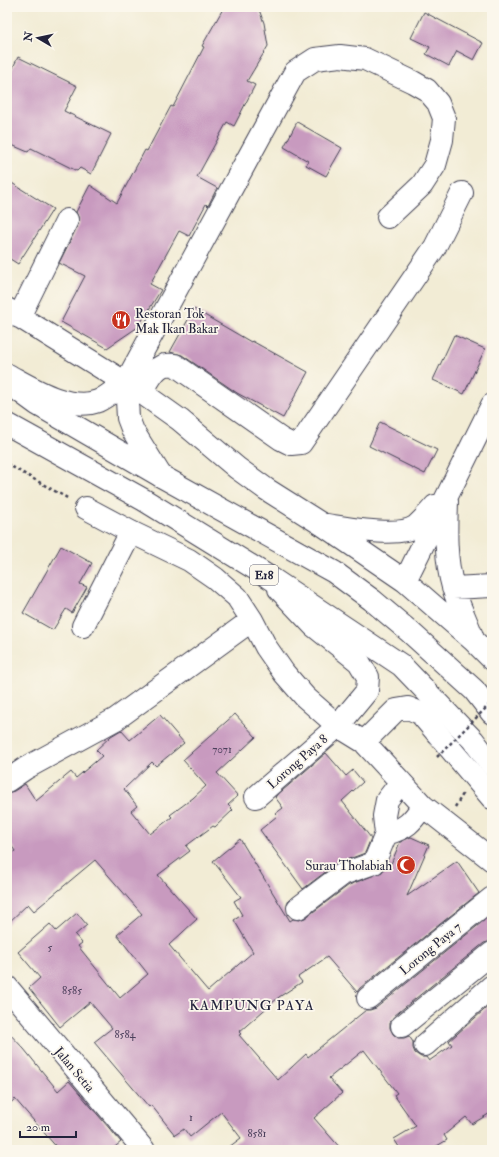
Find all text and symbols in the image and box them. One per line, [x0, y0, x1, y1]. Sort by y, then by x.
north arrow [18, 18, 58, 58]
text: N [21, 30, 36, 43]
place label: Restoran Tok Mak Ikan Bakar [135, 306, 218, 337]
restaurant icon: Restoran Tok Mak Ikan Bakar [110, 309, 132, 331]
road number: E18 [250, 565, 278, 585]
street label: Lorong Paya 8 [264, 731, 332, 793]
house number: 7071 [212, 743, 232, 756]
mosque icon: Surau Tholabiah [395, 854, 417, 876]
place label: Surau Tholabiah [305, 858, 392, 874]
street label: Lorong Paya 7 [397, 919, 465, 979]
house number: 5 [48, 941, 53, 954]
house number: 8585 [62, 984, 82, 997]
district label: KAMPUNG PAYA [189, 997, 315, 1014]
house number: 8584 [114, 1028, 137, 1041]
street label: Jalan Setia [50, 1043, 98, 1096]
house number: 1 [189, 1111, 193, 1124]
scale bar [20, 1113, 76, 1139]
text: 20 m [26, 1120, 51, 1135]
house number: 8581 [247, 1127, 267, 1140]

